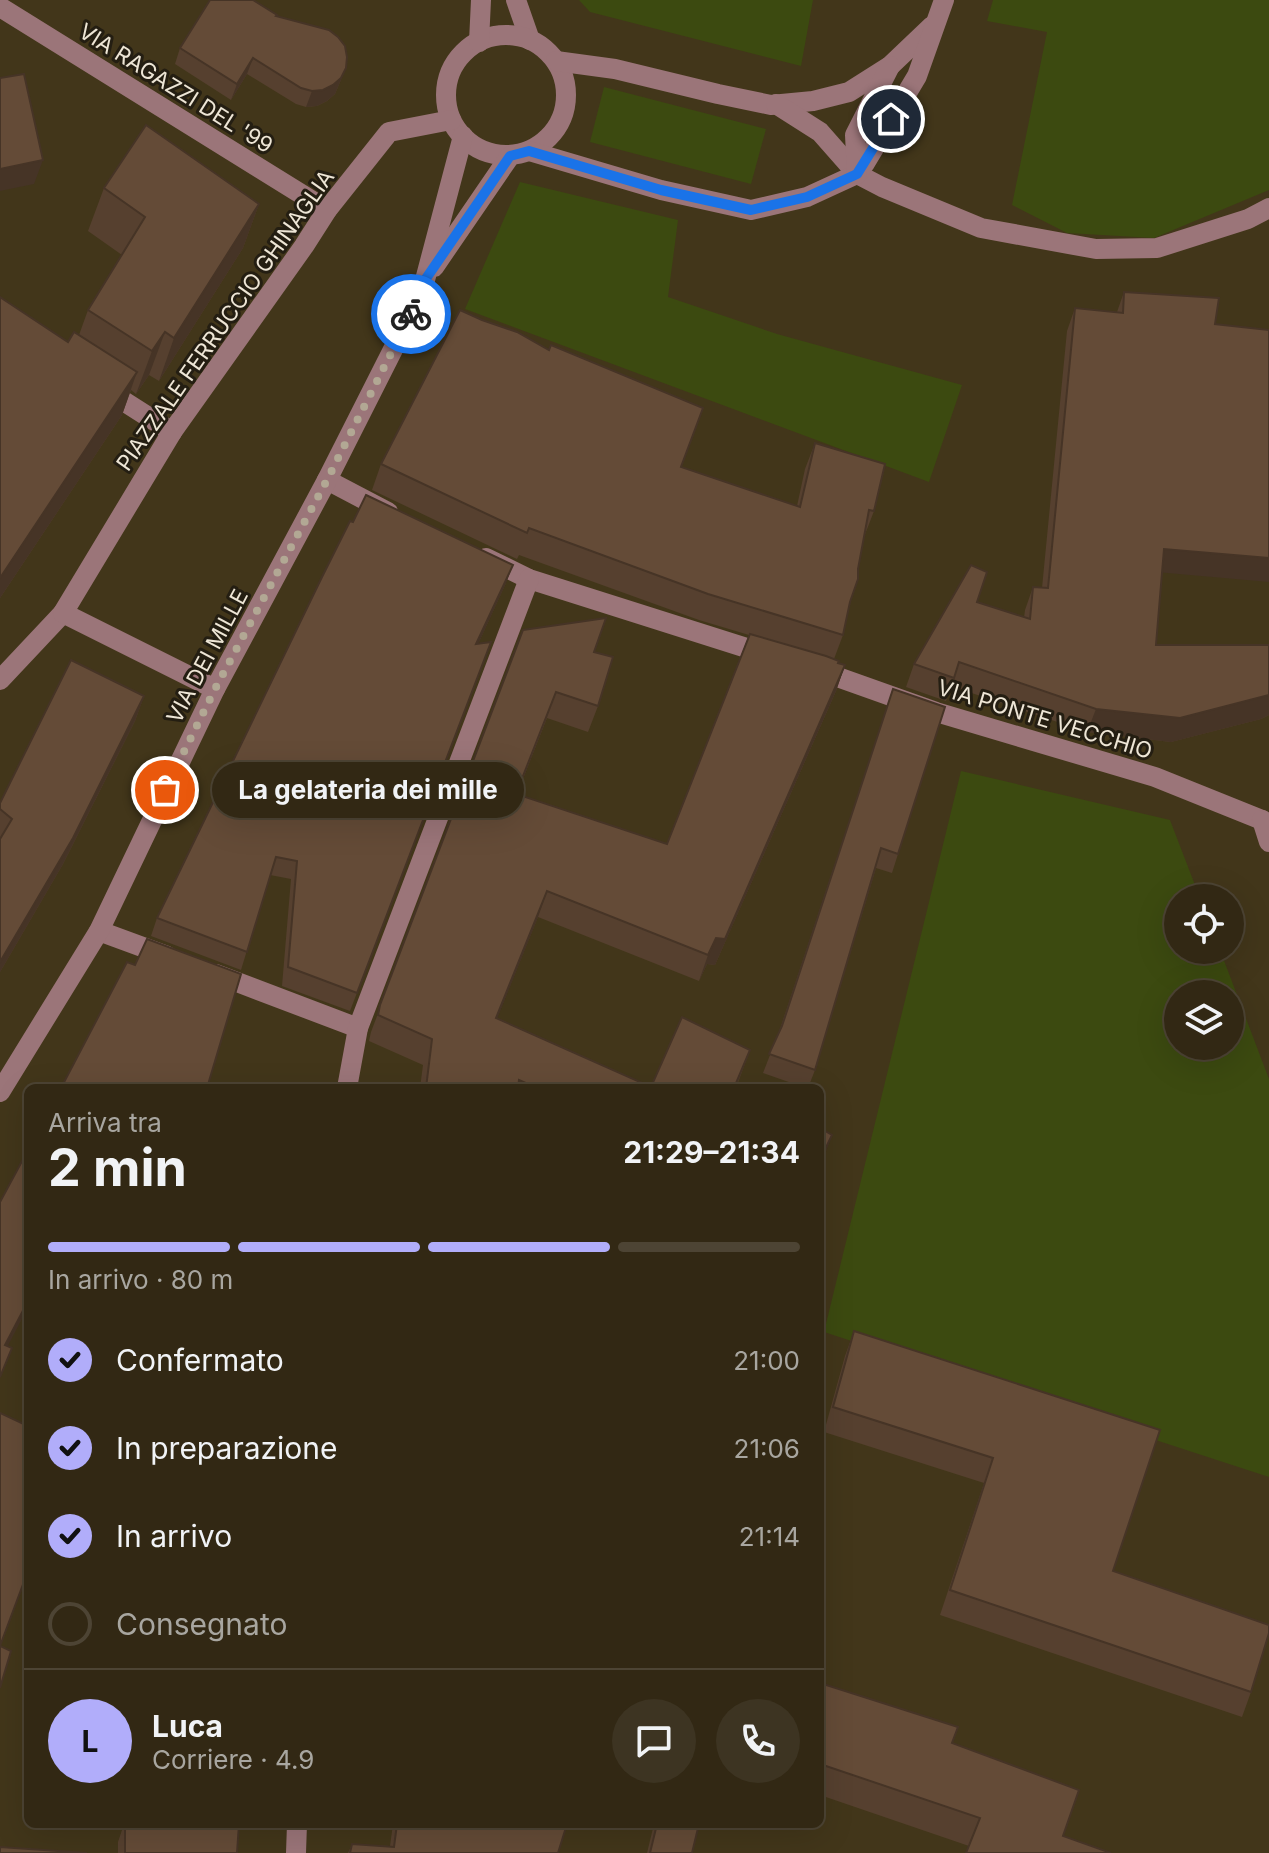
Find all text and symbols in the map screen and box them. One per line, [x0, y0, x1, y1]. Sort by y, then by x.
street label: VIA RAGAZZI DEL '99 [74, 18, 278, 158]
pin [857, 85, 925, 153]
icon: home [869, 97, 913, 141]
street label: PIAZZALE FERRUCCIO GHINAGLIA [111, 165, 339, 475]
courier [371, 274, 451, 354]
icon: bike [389, 292, 433, 336]
street label: VIA DEI MILLE [161, 585, 253, 727]
street label: VIA PONTE VECCHIO [935, 674, 1155, 764]
pin [131, 756, 199, 824]
callout: La gelateria dei mille [213, 762, 525, 818]
icon: bag [143, 768, 187, 812]
text: La gelateria dei mille [238, 774, 498, 805]
map controls [1164, 884, 1244, 1060]
button: locate [1164, 884, 1244, 964]
button: layers [1164, 980, 1244, 1060]
text: Arriva tra [48, 1107, 162, 1138]
text: 21:29–21:34 [623, 1134, 800, 1170]
text: 2 min [48, 1136, 187, 1199]
text: In arrivo · 80 m [48, 1264, 233, 1295]
icon: check [48, 1338, 92, 1382]
text: Confermato [116, 1342, 284, 1378]
text: 21:00 [733, 1345, 800, 1376]
icon: check [48, 1426, 92, 1470]
text: In preparazione [116, 1430, 338, 1466]
text: 21:06 [734, 1433, 800, 1464]
icon: check [48, 1514, 92, 1558]
text: In arrivo [116, 1518, 232, 1554]
text: 21:14 [739, 1521, 800, 1552]
text: Consegnato [116, 1606, 287, 1642]
button: chat [612, 1699, 696, 1783]
button: phone [716, 1699, 800, 1783]
text: Luca [152, 1708, 223, 1744]
text: L [82, 1723, 98, 1759]
text: Corriere · 4.9 [152, 1744, 314, 1775]

